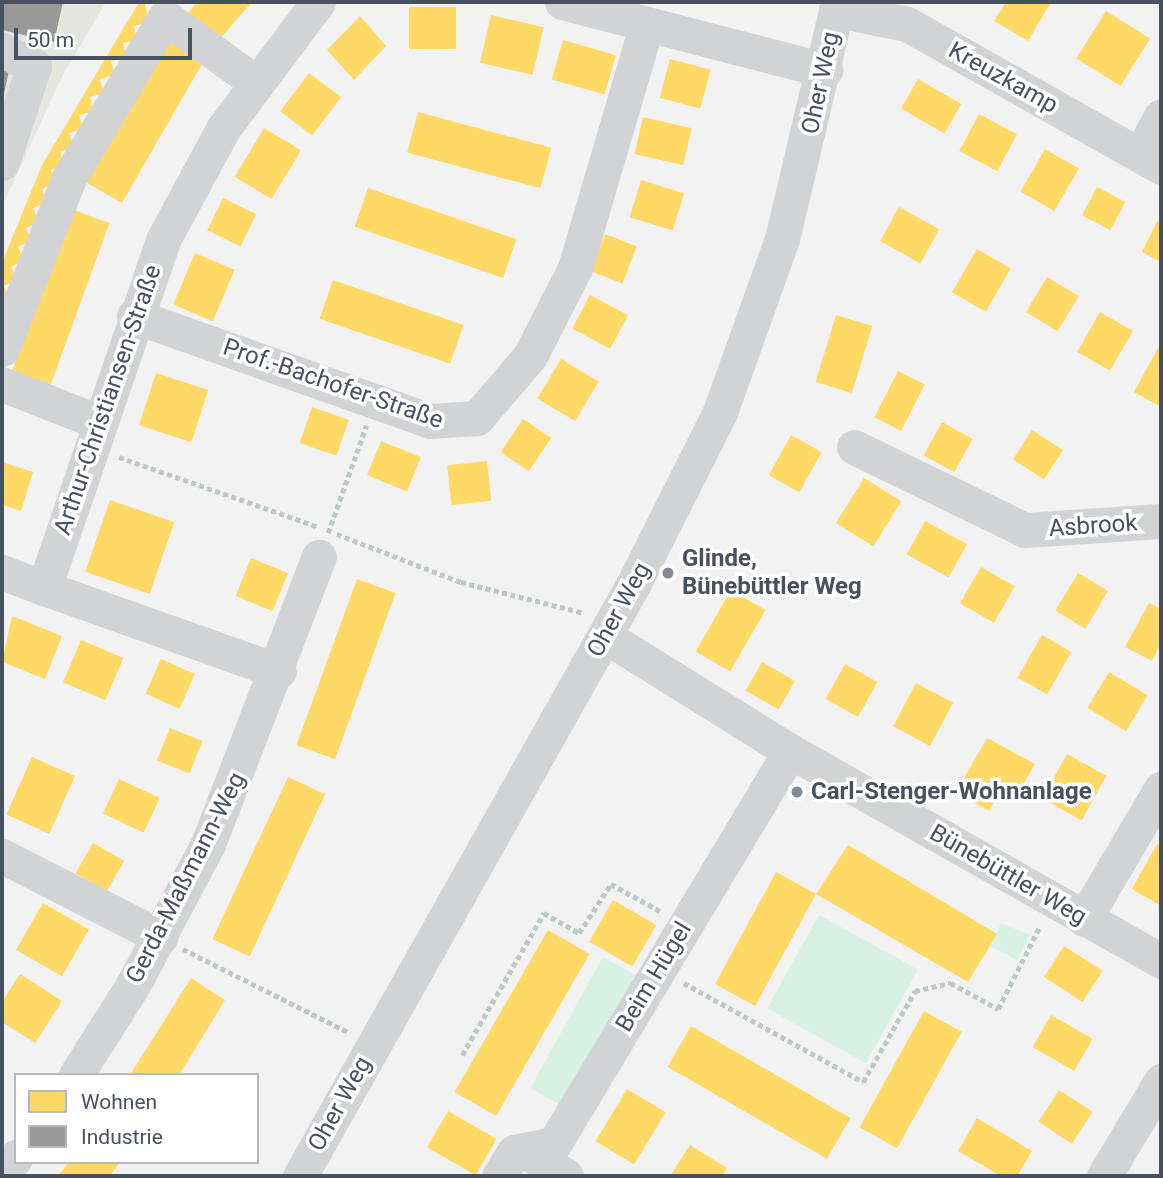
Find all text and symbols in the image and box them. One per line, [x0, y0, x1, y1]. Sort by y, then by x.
scale bar [18, 14, 196, 58]
text: 50 m [27, 28, 74, 52]
street label: Oher Weg [796, 29, 846, 137]
street label: Kreuzkamp [943, 36, 1063, 120]
street label: Arthur-Christiansen-Straße [48, 261, 168, 539]
street label: Prof.-Bachofer-Straße [219, 333, 447, 435]
street label: Asbrook [1048, 509, 1138, 543]
place label: Glinde, Bünebüttler Weg [682, 545, 862, 601]
street label: Oher Weg [581, 558, 657, 662]
marker: Glinde, Bünebüttler Weg [660, 565, 676, 581]
street label: Gerda-Maßmann-Weg [120, 768, 252, 988]
place label: Carl-Stenger-Wohnanlage [811, 778, 1092, 806]
marker: Carl-Stenger-Wohnanlage [789, 784, 805, 800]
street label: Bünebüttler Weg [924, 818, 1092, 932]
street label: Beim Hügel [610, 917, 698, 1037]
street label: Oher Weg [302, 1052, 378, 1156]
legend [14, 1073, 259, 1164]
text: Wohnen [81, 1090, 157, 1114]
text: Industrie [81, 1125, 163, 1149]

